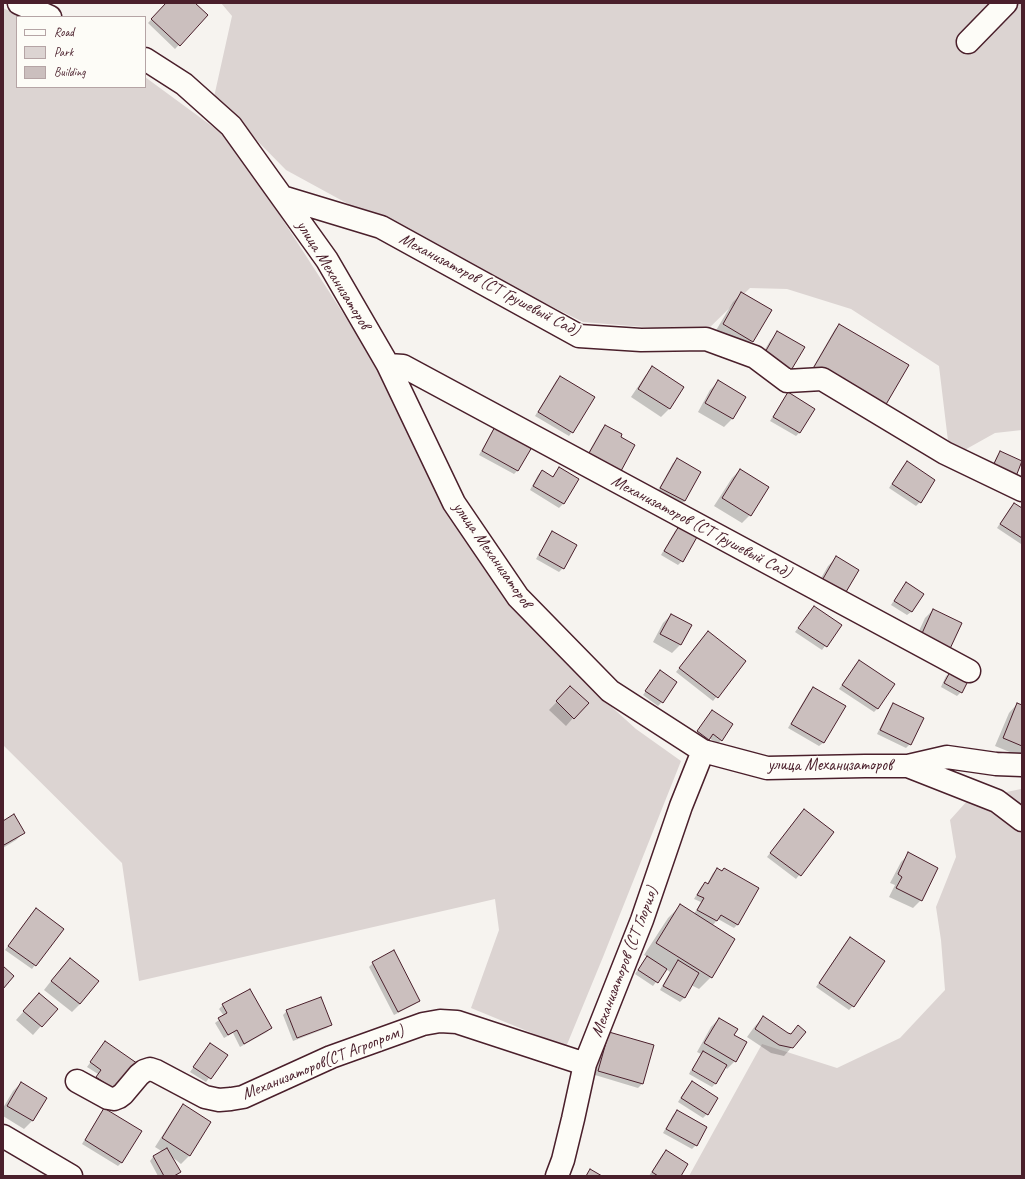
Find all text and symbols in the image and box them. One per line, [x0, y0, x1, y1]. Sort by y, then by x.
legend [16, 16, 146, 88]
text: Road [54, 24, 74, 40]
text: Park [54, 44, 73, 60]
text: Building [54, 64, 86, 80]
street label: улица Механизаторов [291, 217, 375, 333]
street label: Механизаторов (СТ Грушевый Сад) [396, 229, 582, 341]
street label: Механизаторов (СТ Грушевый Сад) [608, 471, 794, 583]
street label: улица Механизаторов [448, 498, 536, 612]
street label: улица Механизаторов [768, 756, 892, 776]
street label: Механизаторов (СТ Глория) [587, 884, 663, 1040]
street label: Механизаторов(СТ Агропром) [239, 1021, 407, 1105]

